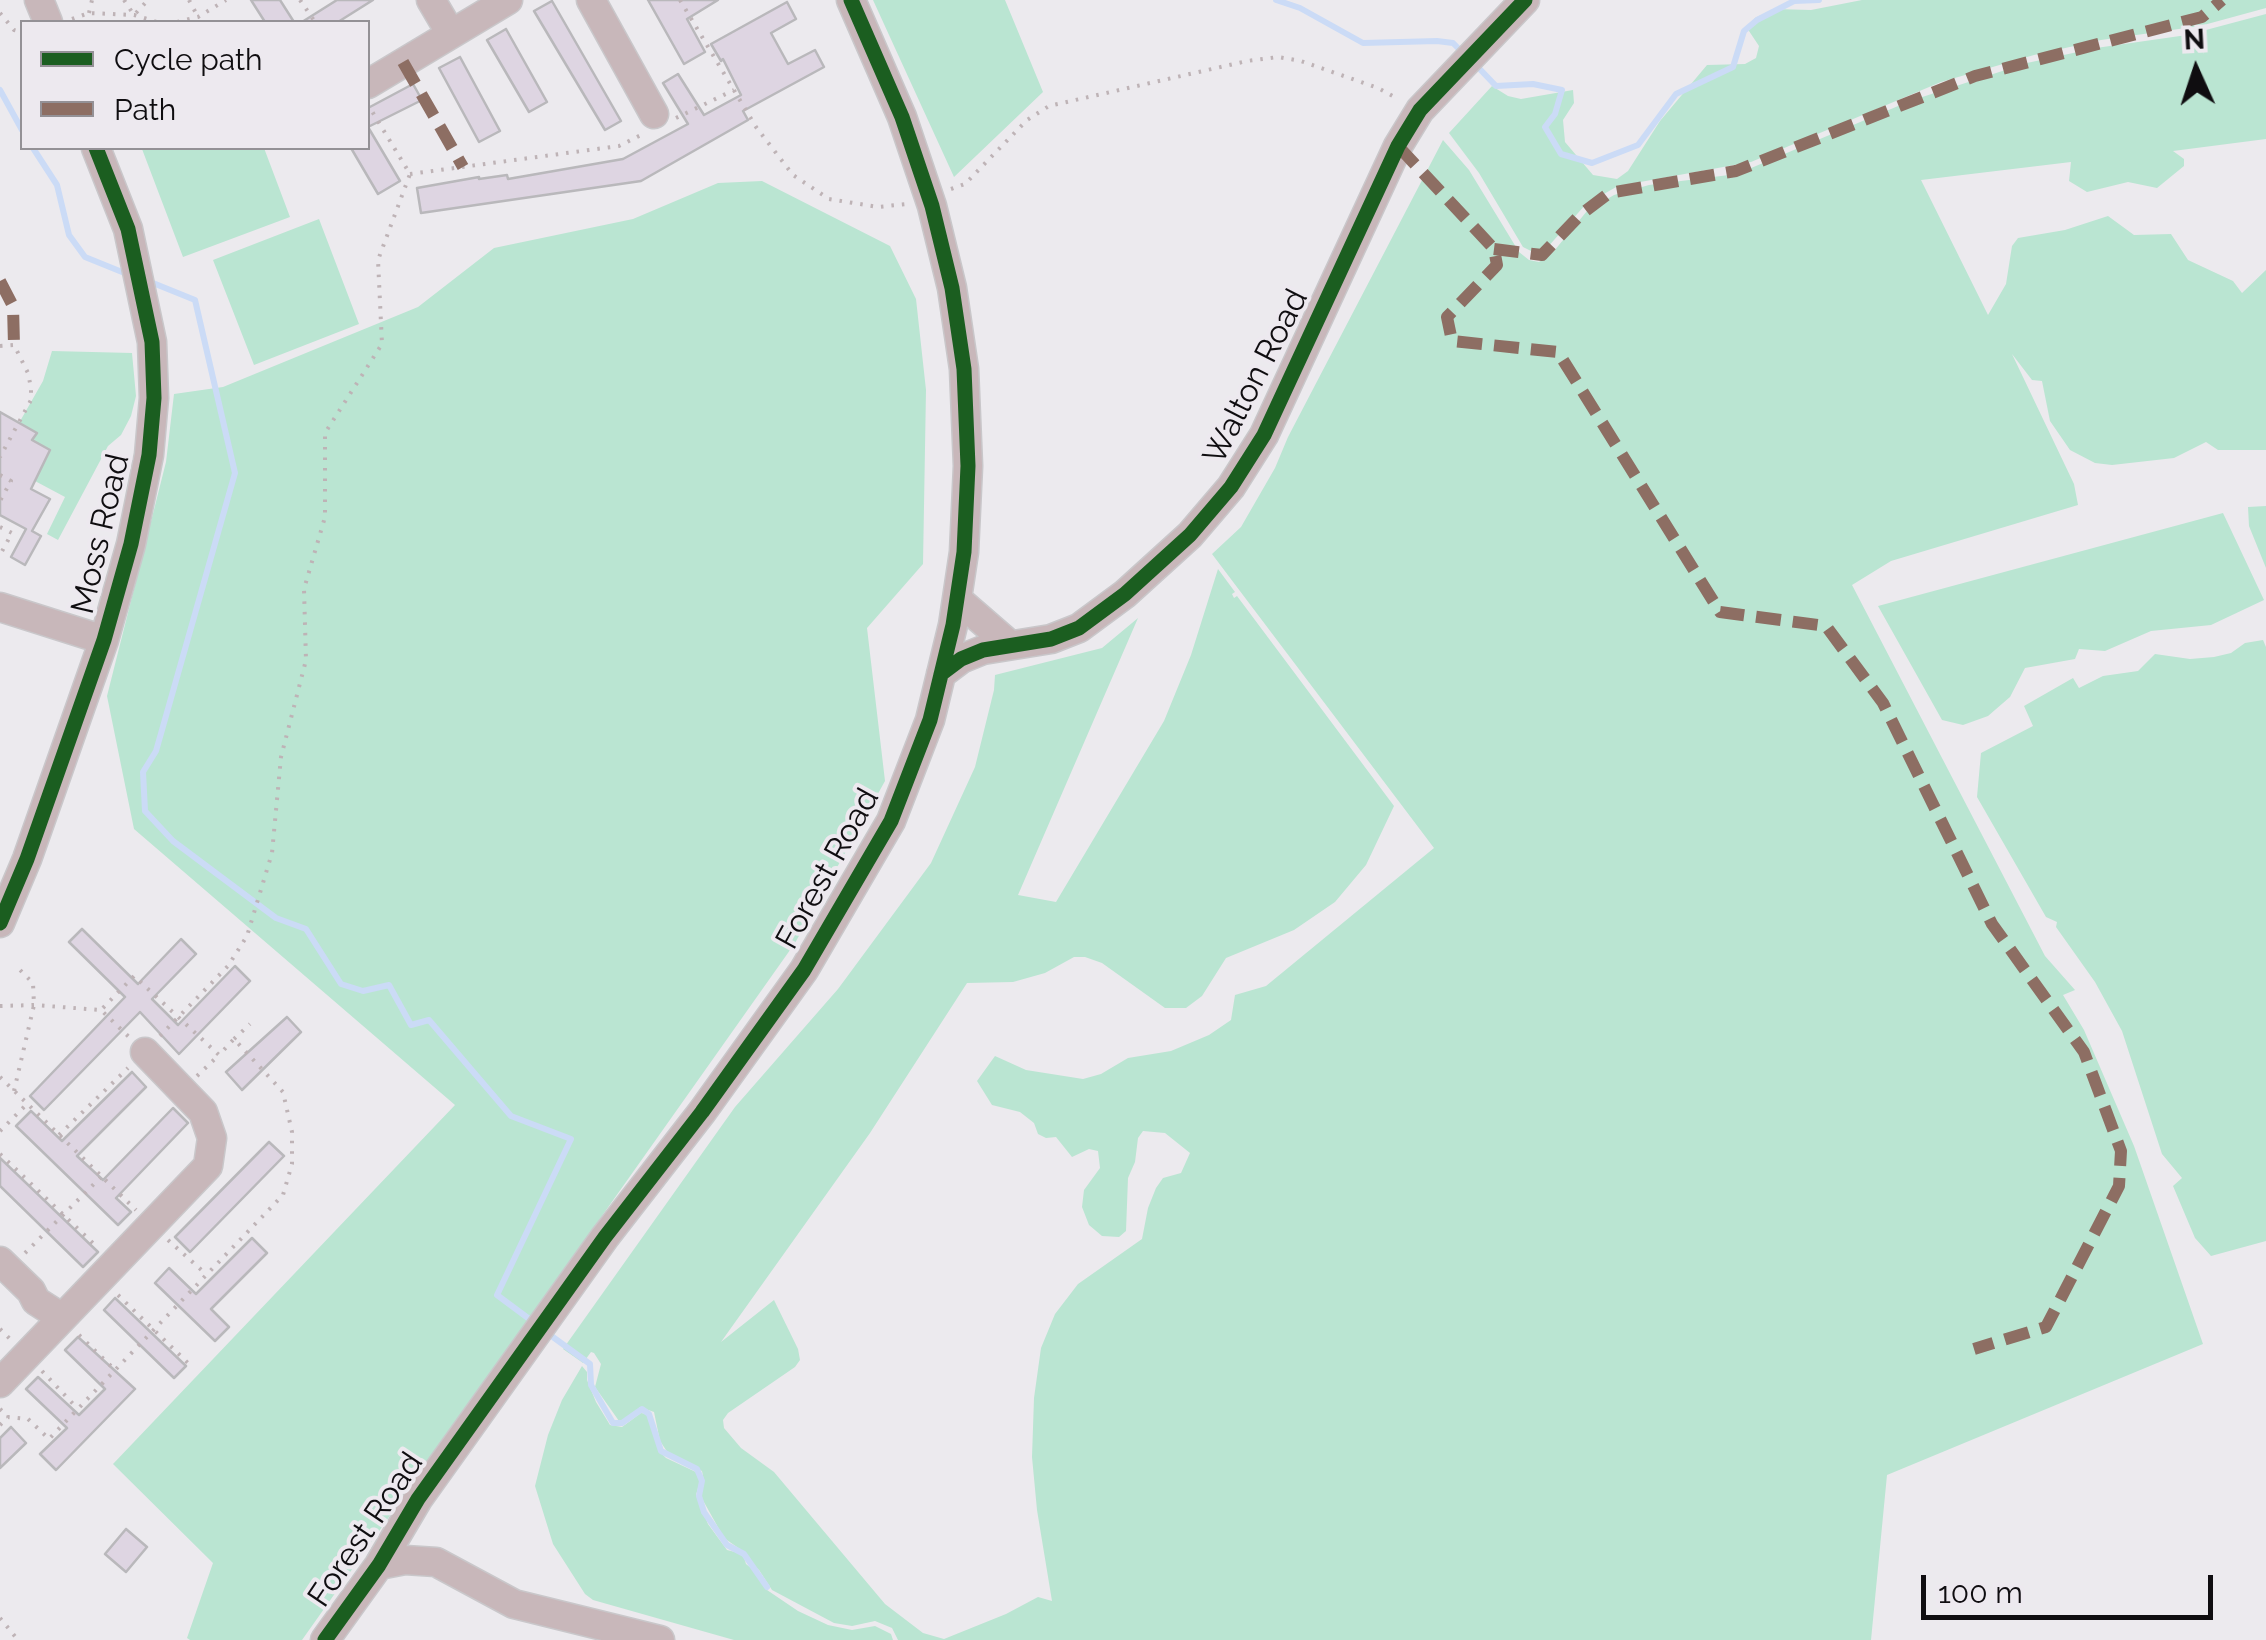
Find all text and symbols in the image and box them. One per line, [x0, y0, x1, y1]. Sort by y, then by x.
legend [20, 20, 370, 150]
north arrow [2146, 20, 2246, 120]
text: N [2183, 23, 2206, 57]
text: Cycle path [114, 42, 262, 77]
text: Path [114, 92, 176, 127]
street label: Walton Road [1196, 283, 1316, 471]
street label: Moss Road [64, 450, 138, 618]
street label: Forest Road [768, 782, 888, 956]
street label: Forest Road [300, 1446, 432, 1614]
scale bar [1926, 1555, 2218, 1617]
text: 100 m [1938, 1575, 2023, 1610]

